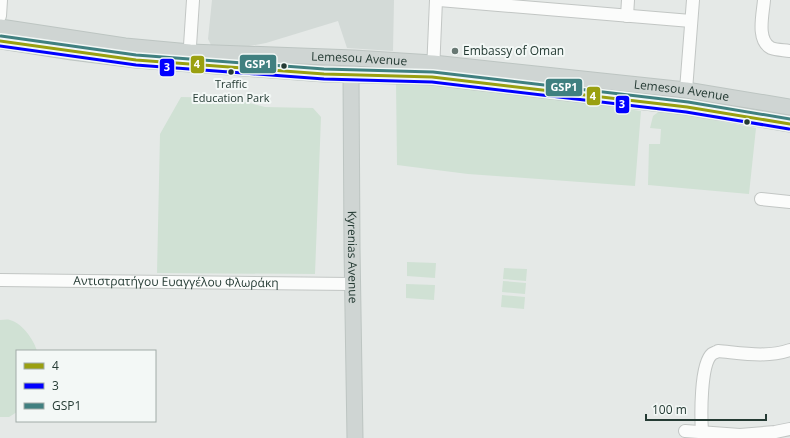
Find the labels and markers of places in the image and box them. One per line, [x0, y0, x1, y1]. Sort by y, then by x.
place label: Embassy of Oman [463, 42, 564, 59]
marker: Embassy of Oman [450, 46, 460, 56]
unlabelled marker [279, 61, 289, 71]
marker: Traffic Education Park [226, 67, 236, 77]
place label: Traffic Education Park [193, 76, 270, 105]
unlabelled marker [742, 117, 752, 127]

